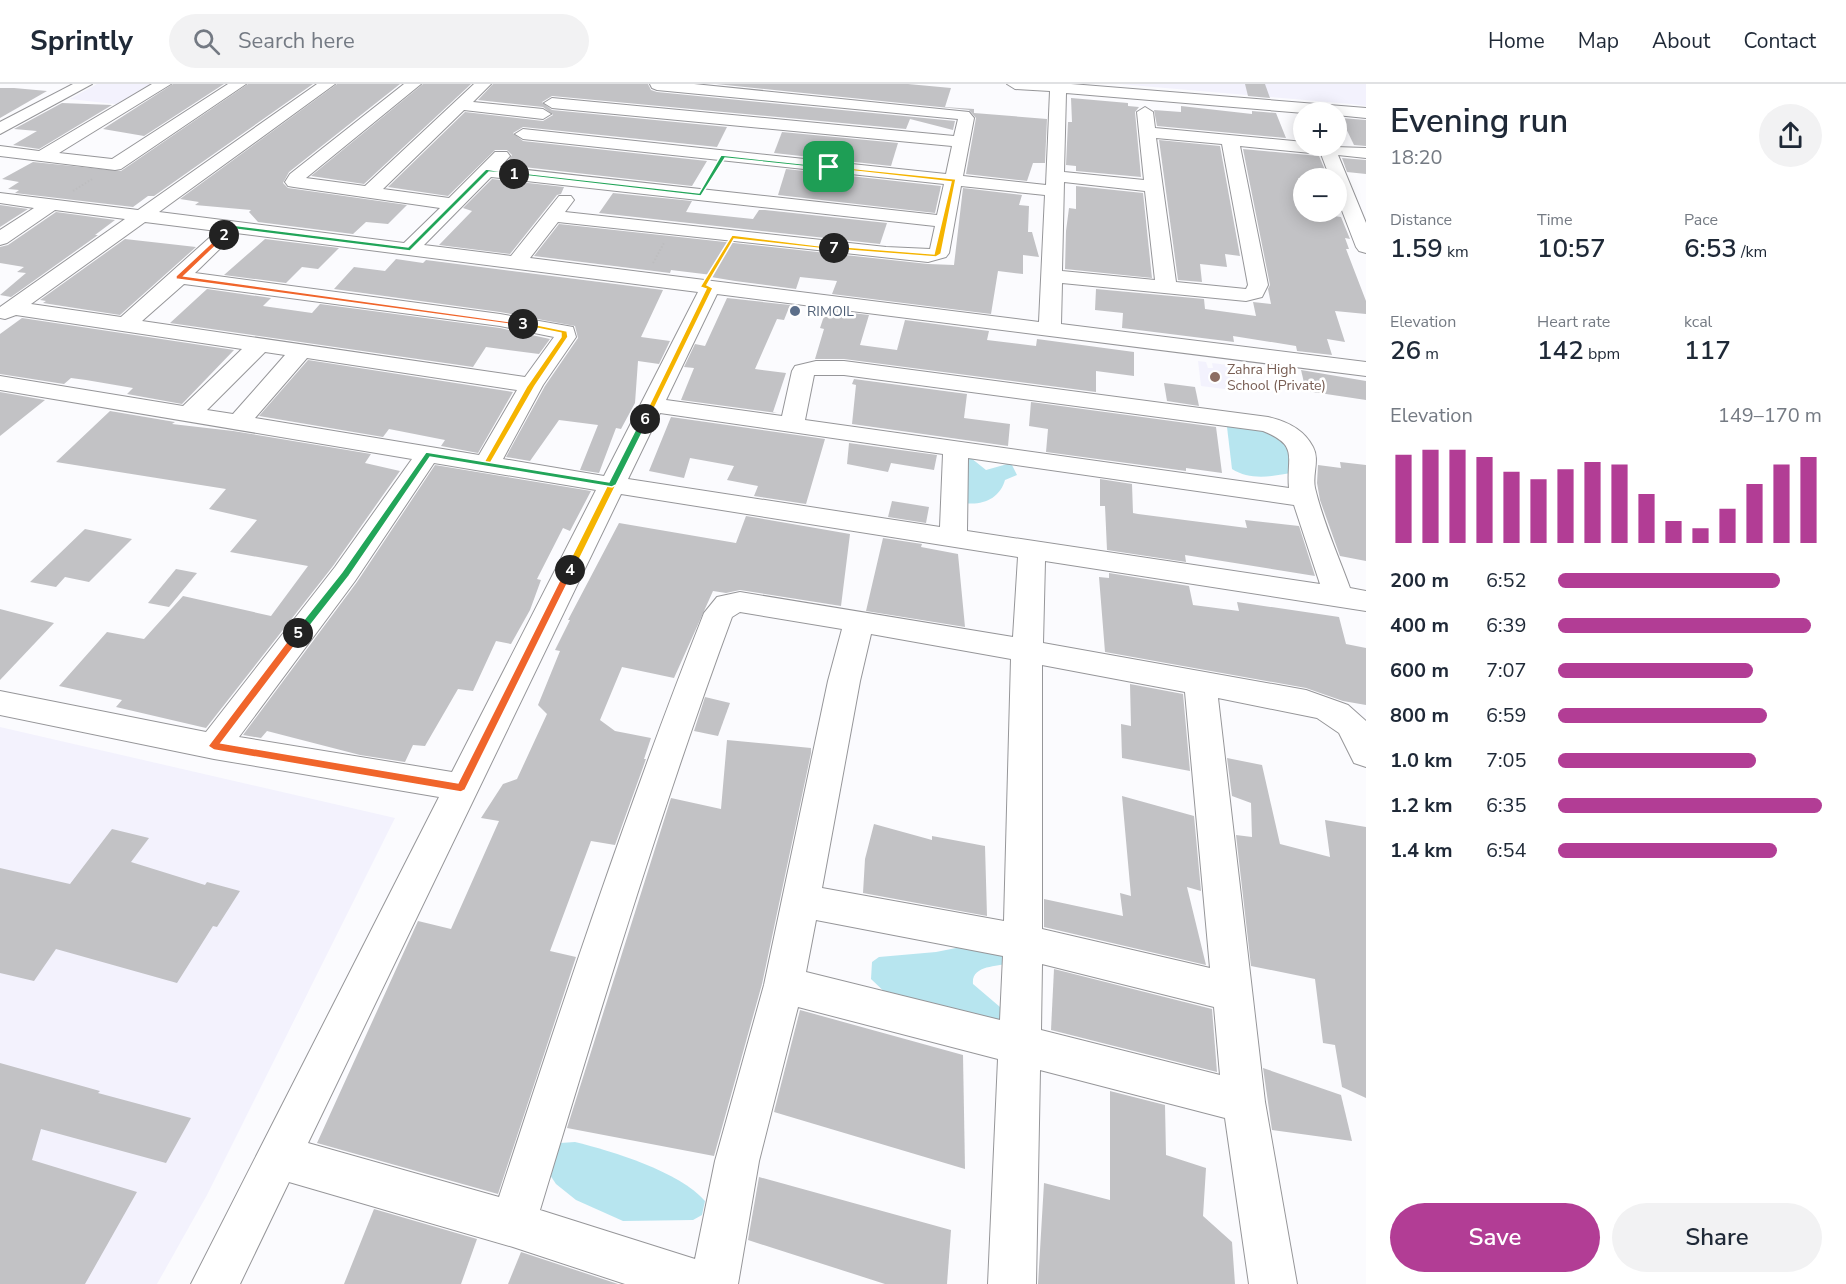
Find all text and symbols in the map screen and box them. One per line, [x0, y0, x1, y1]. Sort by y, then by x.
search box [169, 14, 589, 68]
text: Sprintly [30, 22, 133, 60]
icon: search [190, 25, 223, 58]
text: Search here [238, 26, 355, 56]
text: Home [1488, 27, 1545, 55]
text: Map [1578, 27, 1619, 55]
text: About [1652, 27, 1710, 55]
text: Contact [1743, 27, 1816, 55]
text: Evening run [1390, 99, 1568, 144]
map controls [1293, 102, 1347, 222]
button: + [1293, 102, 1347, 156]
button: share [1759, 104, 1822, 167]
pin [803, 141, 854, 192]
text: 18:20 [1390, 144, 1443, 171]
icon: arrive [812, 150, 845, 183]
pin: 1 [499, 159, 529, 189]
text: 1 [509, 163, 519, 185]
button: − [1293, 168, 1347, 222]
text: Distance [1390, 209, 1452, 231]
text: Time [1537, 209, 1573, 231]
text: Pace [1684, 209, 1718, 231]
pin: 2 [209, 220, 239, 250]
text: 2 [219, 224, 229, 246]
text: 1.59 [1390, 231, 1443, 266]
text: 10:57 [1537, 231, 1606, 266]
text: 6:53 [1684, 231, 1737, 266]
pin: 7 [819, 233, 849, 263]
text: 7 [829, 237, 839, 259]
text: km [1443, 241, 1469, 263]
text: /km [1737, 241, 1767, 263]
place label: RIMOIL [807, 302, 854, 321]
marker: RIMOIL [788, 304, 802, 318]
pin: 3 [508, 309, 538, 339]
text: Elevation [1390, 311, 1456, 333]
text: Heart rate [1537, 311, 1610, 333]
text: kcal [1684, 311, 1712, 333]
text: 3 [518, 313, 528, 335]
text: 26 [1390, 333, 1421, 368]
text: 142 [1537, 333, 1584, 368]
text: 117 [1684, 333, 1731, 368]
text: m [1421, 343, 1439, 365]
text: bpm [1584, 343, 1620, 365]
place label: Zahra High School (Private) [1227, 360, 1326, 395]
marker: Zahra High School (Private) [1208, 370, 1222, 384]
text: Elevation [1390, 402, 1473, 429]
text: 149–170 m [1718, 402, 1822, 429]
pin: 6 [630, 404, 660, 434]
text: 6 [640, 408, 650, 430]
pin: 4 [555, 555, 585, 585]
text: 4 [565, 559, 575, 581]
text: 200 m [1390, 567, 1449, 594]
text: 6:52 [1486, 567, 1527, 594]
text: 400 m [1390, 612, 1449, 639]
text: 6:39 [1486, 612, 1527, 639]
pin: 5 [283, 618, 313, 648]
text: 5 [293, 622, 303, 644]
text: 600 m [1390, 657, 1449, 684]
text: 7:07 [1486, 657, 1527, 684]
text: 800 m [1390, 702, 1449, 729]
text: 6:59 [1486, 702, 1527, 729]
text: 1.0 km [1390, 747, 1453, 774]
text: 7:05 [1486, 747, 1527, 774]
text: 1.2 km [1390, 792, 1453, 819]
text: 6:35 [1486, 792, 1527, 819]
text: 1.4 km [1390, 837, 1453, 864]
text: 6:54 [1486, 837, 1527, 864]
button: Save [1390, 1203, 1600, 1272]
button: Share [1612, 1203, 1822, 1272]

